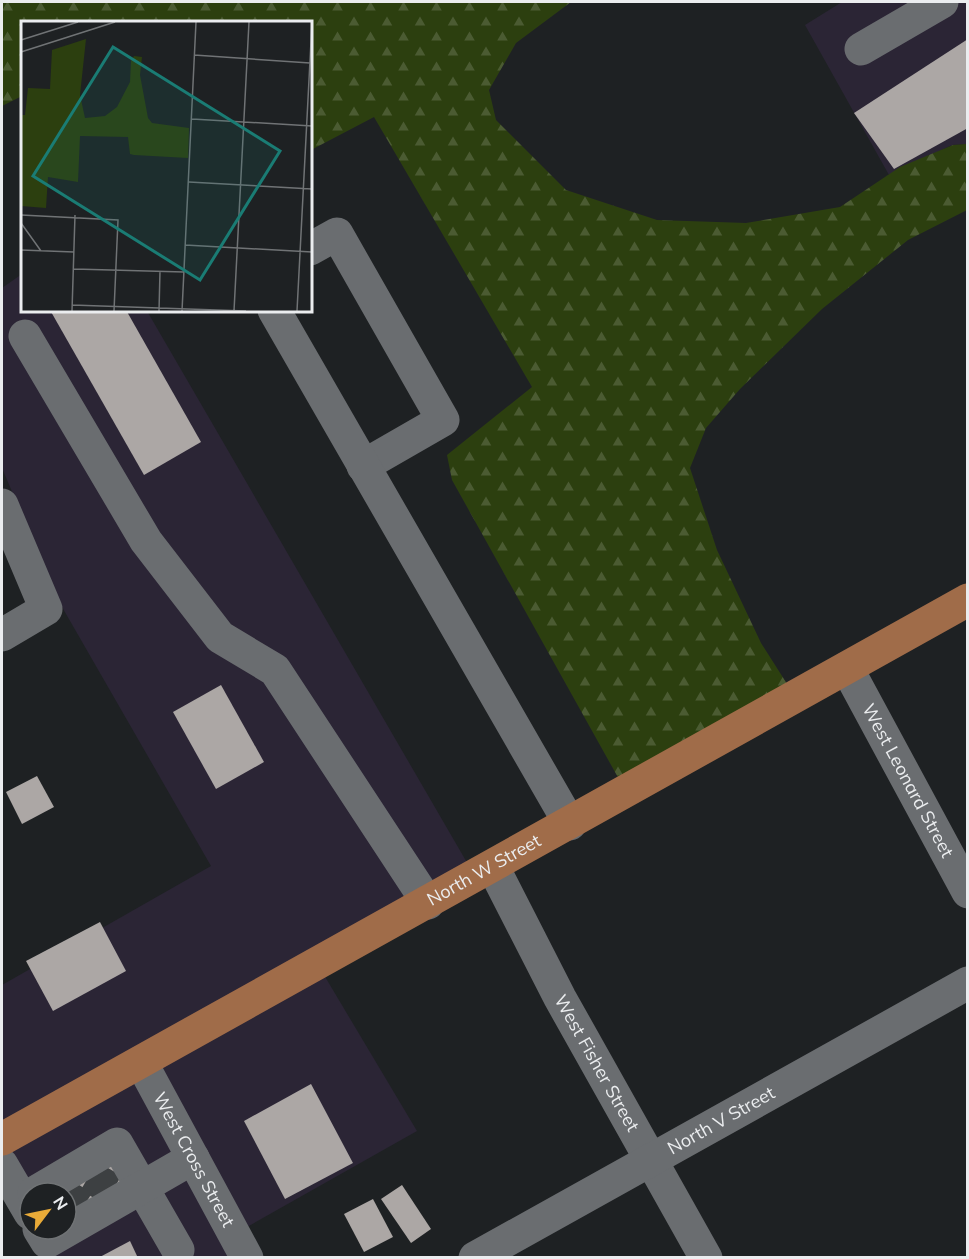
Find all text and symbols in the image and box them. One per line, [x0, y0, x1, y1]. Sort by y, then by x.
inset map [21, 21, 312, 312]
street label: West Leonard Street [857, 699, 959, 861]
street label: North W Street [423, 829, 545, 911]
street label: West Fisher Street [550, 991, 645, 1136]
street label: North V Street [663, 1081, 779, 1159]
street label: West Cross Street [148, 1088, 240, 1231]
north arrow [18, 1181, 78, 1241]
text: N [49, 1193, 72, 1213]

